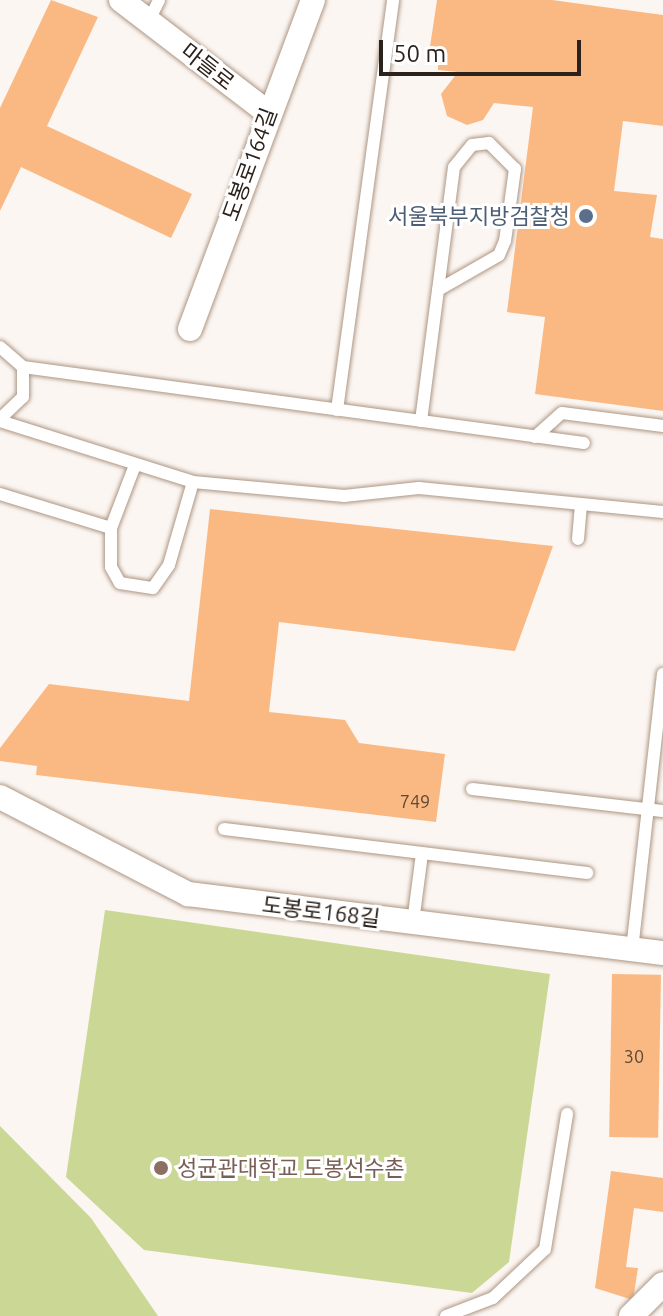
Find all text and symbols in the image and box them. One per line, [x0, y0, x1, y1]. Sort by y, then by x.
scale bar [383, 24, 585, 74]
street label: 마들로 [176, 37, 240, 95]
text: 50 m [393, 40, 446, 67]
street label: 도봉로164길 [216, 104, 282, 224]
place label: 서울북부지방검찰청 [388, 203, 570, 229]
marker: 서울북부지방검찰청 [577, 207, 595, 225]
house number: 749 [400, 790, 430, 812]
street label: 도봉로168길 [261, 891, 381, 931]
house number: 30 [624, 1045, 644, 1067]
place label: 성균관대학교 도봉선수촌 [177, 1155, 405, 1181]
marker: 성균관대학교 도봉선수촌 [152, 1159, 170, 1177]

